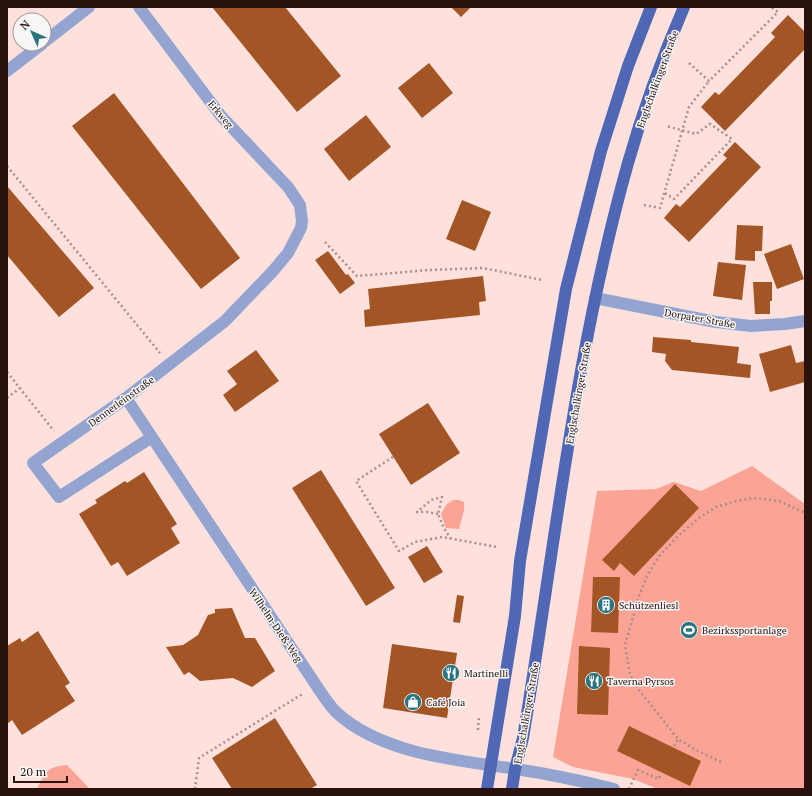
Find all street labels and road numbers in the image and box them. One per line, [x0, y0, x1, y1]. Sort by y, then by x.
street label: Englschalkinger Straße [634, 29, 681, 130]
street label: Erkweg [205, 98, 236, 131]
street label: Dorpater Straße [664, 306, 736, 331]
street label: Englschalkinger Straße [563, 341, 594, 445]
street label: Dennerleinstraße [86, 373, 157, 430]
street label: Wilhelm-Dieß-Weg [246, 586, 306, 665]
street label: Englschalkinger Straße [511, 661, 542, 765]

